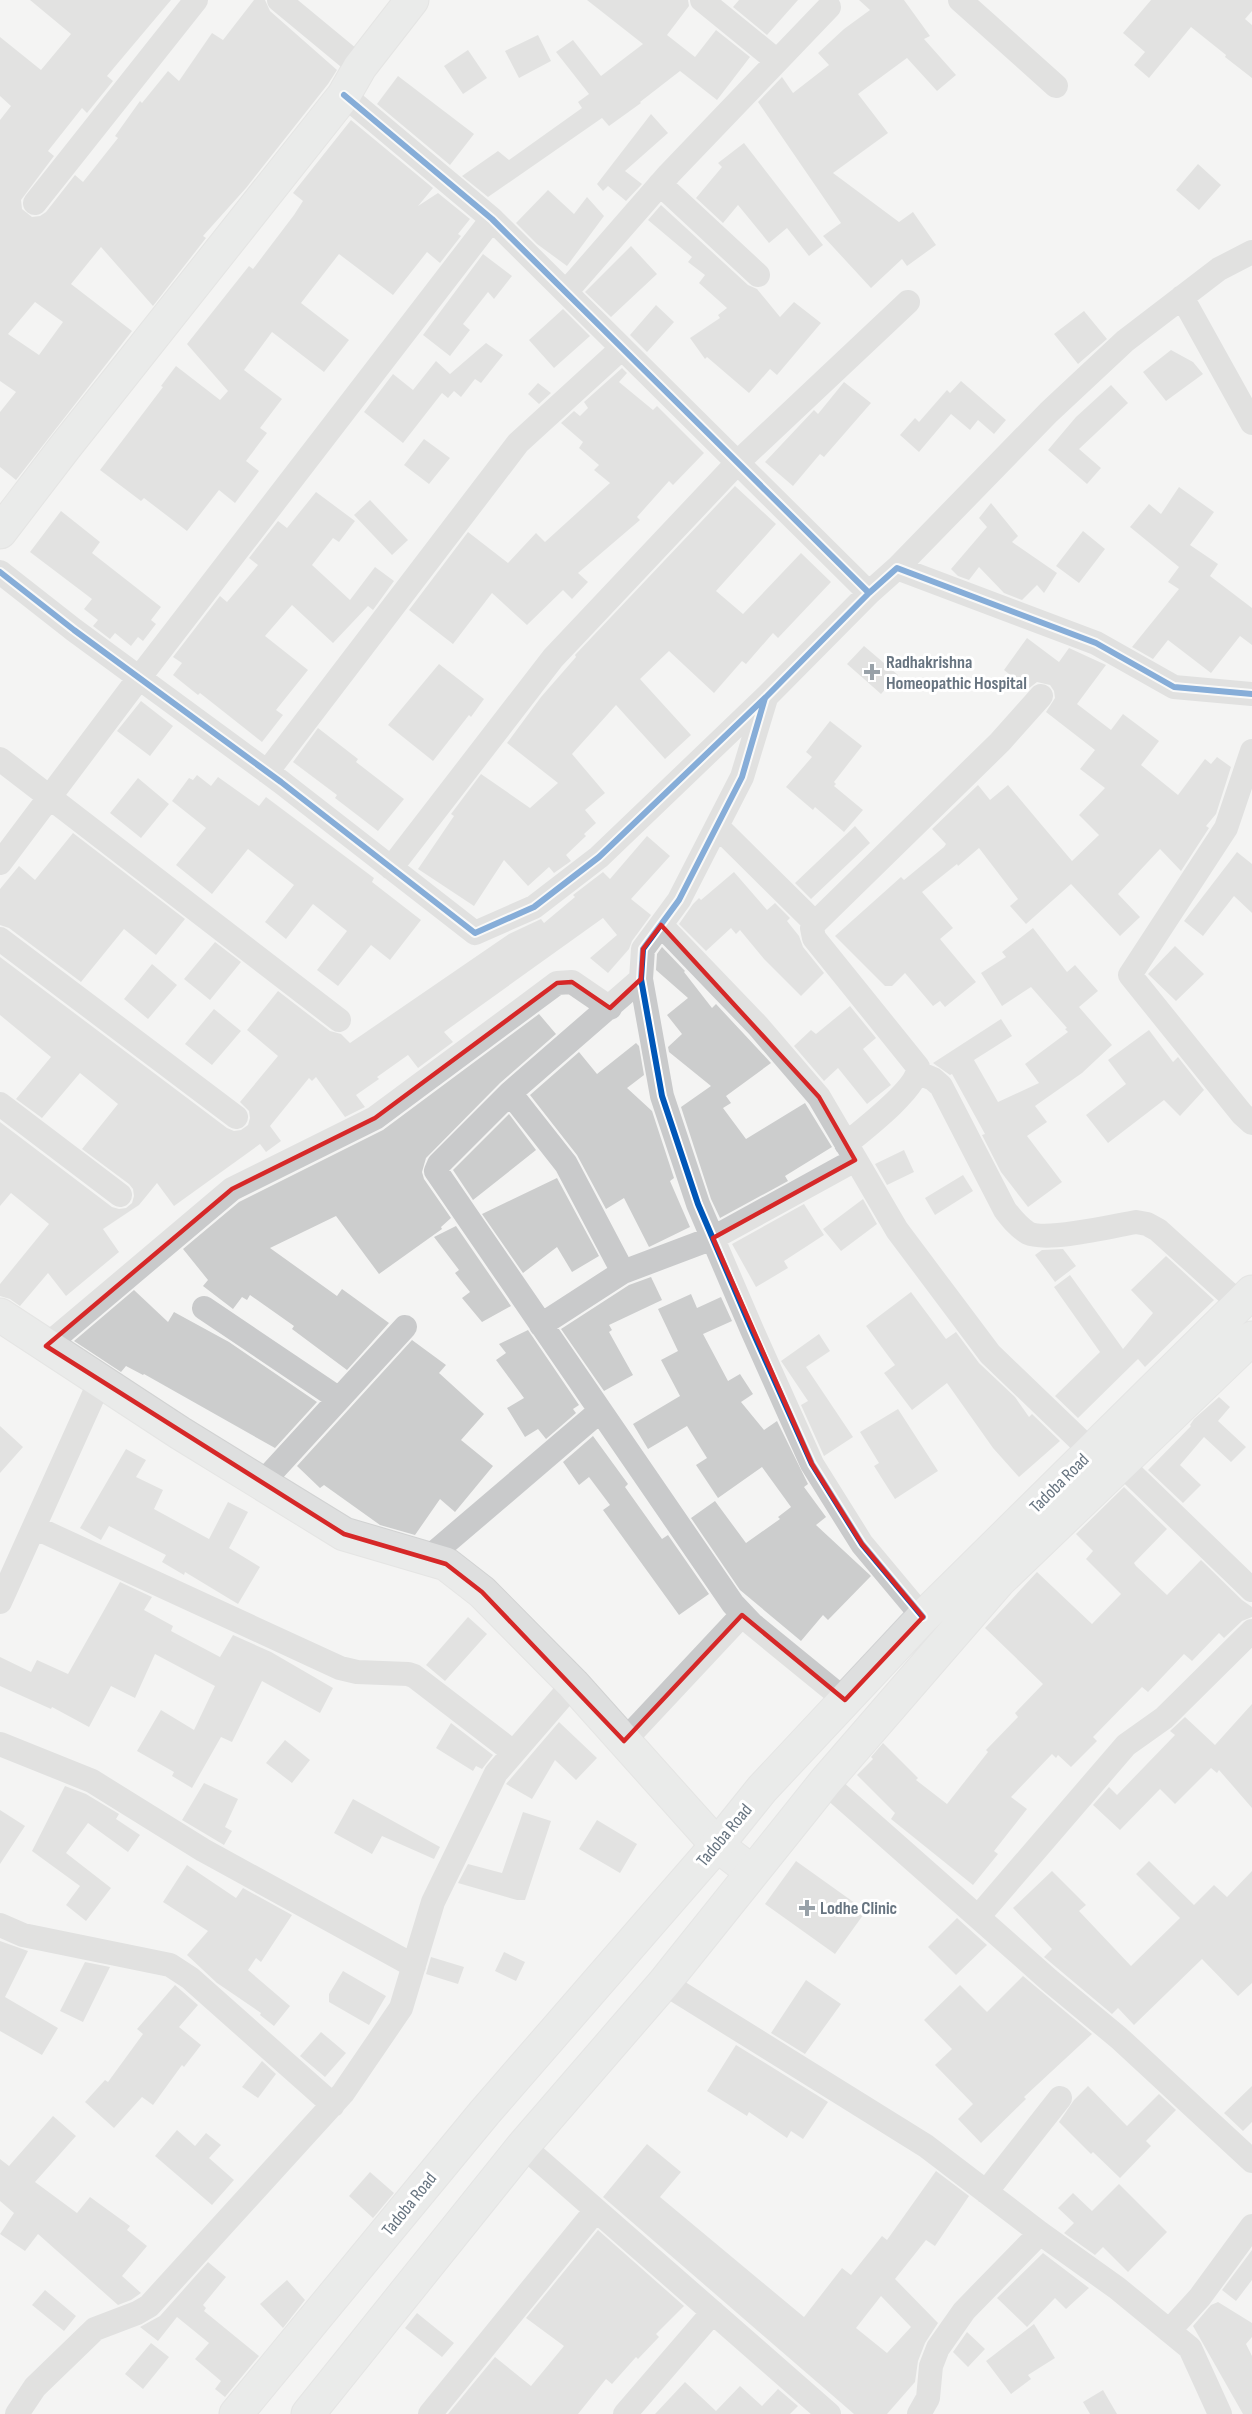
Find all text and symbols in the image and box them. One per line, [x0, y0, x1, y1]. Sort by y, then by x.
place label: Radhakrishna Homeopathic Hospital [886, 652, 1027, 694]
marker: Radhakrishna Homeopathic Hospital [863, 663, 881, 681]
street label: Tadoba Road [1025, 1449, 1093, 1517]
street label: Tadoba Road [692, 1800, 757, 1871]
place label: Lodhe Clinic [820, 1898, 897, 1919]
marker: Lodhe Clinic [798, 1899, 816, 1917]
street label: Tadoba Road [378, 2168, 441, 2240]

